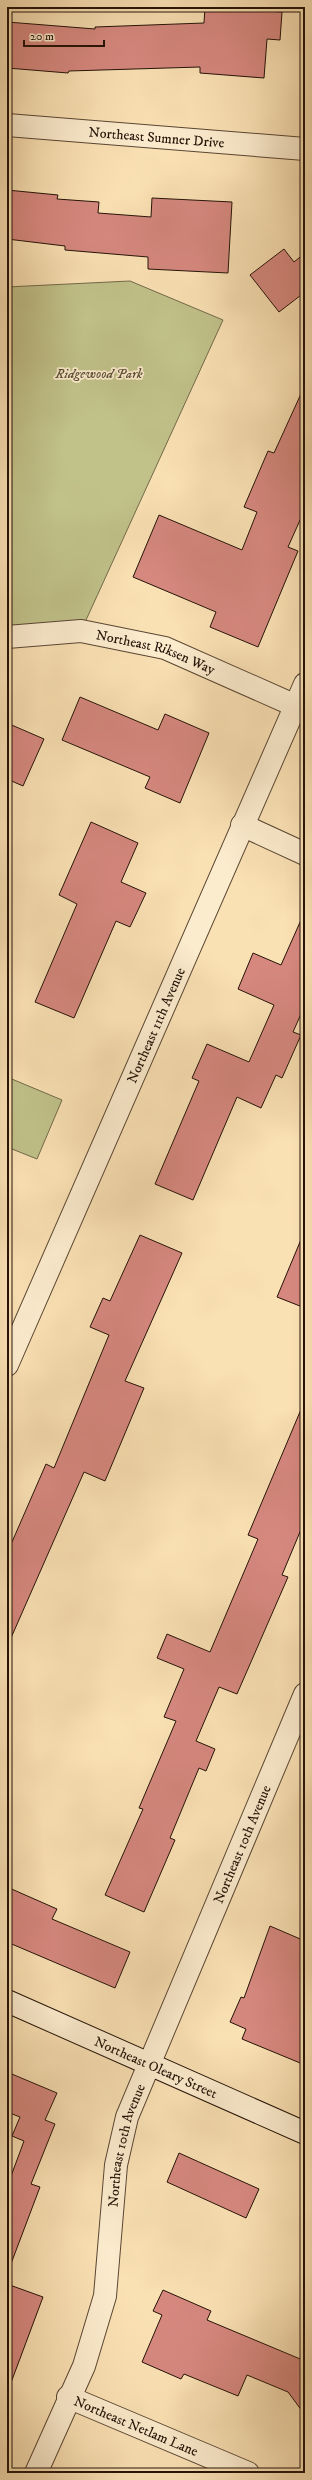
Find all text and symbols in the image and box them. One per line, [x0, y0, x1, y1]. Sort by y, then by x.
scale bar [24, 22, 104, 48]
text: 20 m [30, 29, 54, 44]
street label: Northeast Sumner Drive [88, 124, 225, 152]
park label: Ridgewood Park [54, 365, 143, 383]
street label: Northeast Riksen Way [94, 626, 218, 679]
street label: Northeast 11th Avenue [123, 965, 190, 1086]
street label: Northeast 10th Avenue [210, 1782, 276, 1907]
street label: Northeast Oleary Street [91, 2033, 220, 2103]
street label: Northeast 10th Avenue [104, 2081, 150, 2208]
street label: Northeast Netlam Lane [71, 2392, 201, 2461]

